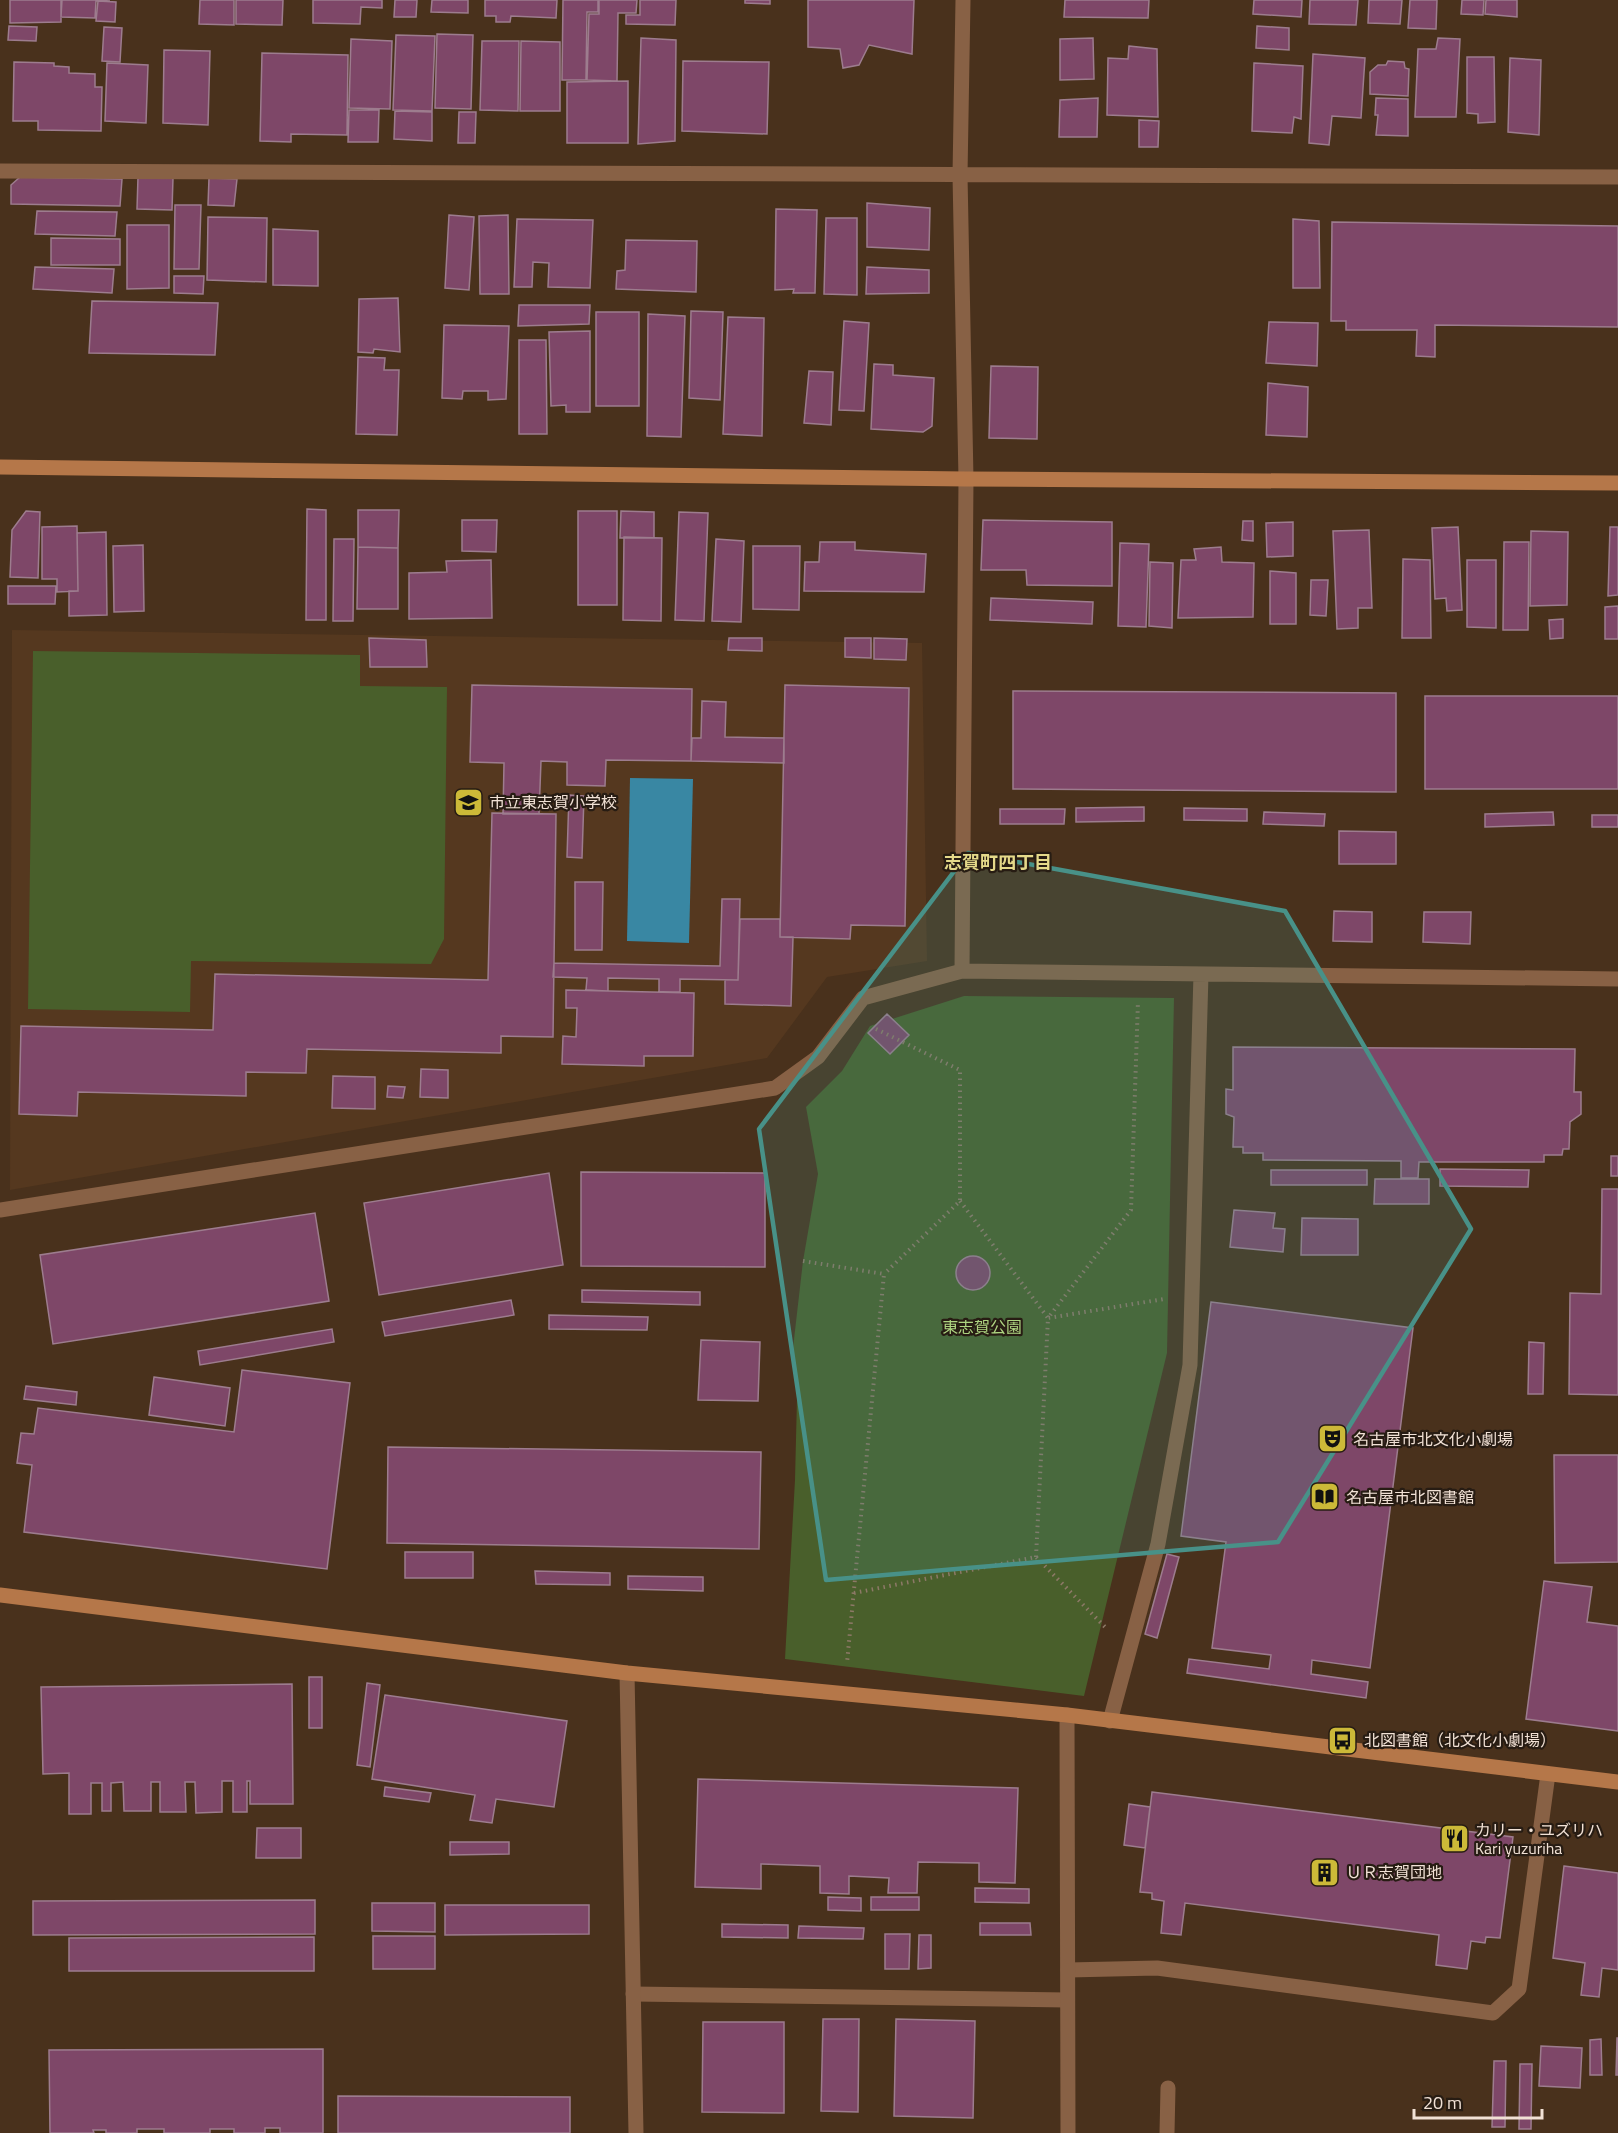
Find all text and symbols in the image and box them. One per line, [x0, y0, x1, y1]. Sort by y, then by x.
school or university icon: 市立東志賀小学校 [452, 786, 484, 818]
place label: 市立東志賀小学校 [489, 790, 617, 814]
district label: 志賀町四丁目 [944, 849, 1052, 876]
park label: 東志賀公園 [942, 1315, 1022, 1339]
theatre icon: 名古屋市北文化小劇場 [1316, 1423, 1348, 1455]
place label: 名古屋市北文化小劇場 [1353, 1427, 1513, 1451]
library icon: 名古屋市北図書館 [1309, 1481, 1341, 1513]
place label: 名古屋市北図書館 [1346, 1485, 1474, 1509]
bus stop icon: 北図書館（北文化小劇場） [1327, 1724, 1359, 1756]
place label: 北図書館（北文化小劇場） [1364, 1728, 1556, 1752]
place label: カリー・ユズリハ Kari yuzuriha [1475, 1818, 1603, 1860]
restaurant icon: カリー・ユズリハ Kari yuzuriha [1438, 1823, 1470, 1855]
building icon: ＵＲ志賀団地 [1309, 1856, 1341, 1888]
place label: ＵＲ志賀団地 [1346, 1860, 1442, 1884]
scale bar [1414, 2082, 1542, 2120]
text: 20 m [1423, 2089, 1462, 2116]

